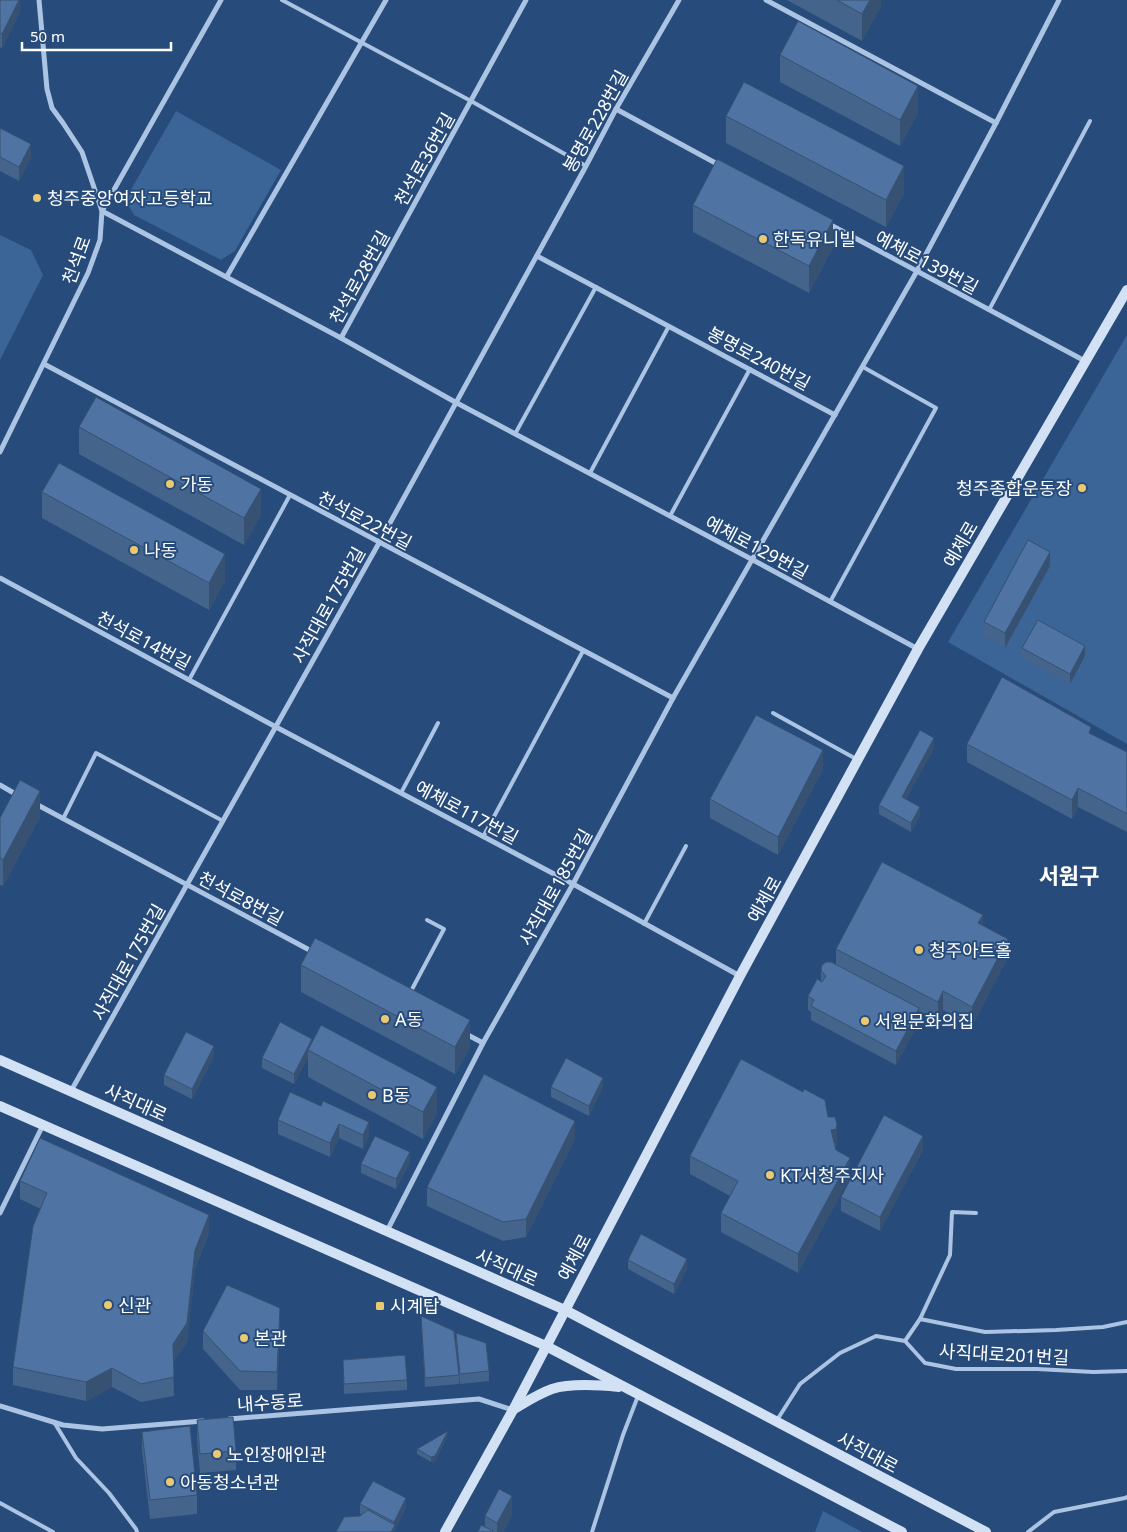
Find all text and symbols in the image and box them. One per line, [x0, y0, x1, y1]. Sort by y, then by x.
scale bar [22, 20, 171, 52]
text: 50 m [30, 26, 65, 46]
street label: 봉명로228번길 [557, 65, 633, 177]
street label: 천석로36번길 [388, 108, 460, 210]
place label: 청주중앙여자고등학교 [47, 186, 213, 210]
marker: 청주중앙여자고등학교 [31, 192, 43, 204]
street label: 예체로139번길 [871, 225, 983, 299]
street label: 천석로28번길 [323, 226, 395, 328]
place label: 한독유니빌 [773, 227, 856, 251]
street label: 천석로 [56, 233, 96, 287]
marker: 한독유니빌 [757, 233, 769, 245]
street label: 봉명로240번길 [703, 321, 815, 395]
place label: 가동 [180, 472, 213, 496]
place label: 청주종합운동장 [956, 476, 1072, 500]
marker: 가동 [164, 478, 176, 490]
marker: 청주종합운동장 [1076, 482, 1088, 494]
street label: 천석로22번길 [314, 485, 416, 555]
street label: 예체로129번길 [701, 510, 813, 584]
street label: 예체로 [937, 516, 983, 572]
place label: 나동 [144, 538, 177, 562]
street label: 사직대로175번길 [286, 542, 370, 668]
marker: 나동 [128, 544, 140, 556]
street label: 천석로14번길 [93, 605, 195, 675]
street label: 예체로117번길 [411, 775, 523, 849]
street label: 사직대로185번길 [513, 824, 597, 950]
district label: 서원구 [1039, 860, 1099, 890]
street label: 천석로8번길 [194, 866, 288, 930]
street label: 예체로 [741, 871, 787, 927]
street label: 사직대로175번길 [86, 899, 170, 1025]
place label: 청주아트홀 [929, 938, 1012, 962]
marker: 청주아트홀 [913, 944, 925, 956]
place label: A동 [395, 1007, 423, 1031]
place label: 서원문화의집 [875, 1009, 974, 1033]
marker: A동 [379, 1013, 391, 1025]
marker: 서원문화의집 [859, 1015, 871, 1027]
street label: 사직대로 [101, 1078, 171, 1126]
place label: B동 [382, 1083, 410, 1107]
marker: B동 [366, 1089, 378, 1101]
place label: KT서청주지사 [780, 1163, 884, 1187]
marker: KT서청주지사 [764, 1169, 776, 1181]
street label: 예체로 [552, 1229, 596, 1285]
street label: 사직대로 [472, 1243, 542, 1291]
place label: 신관 [118, 1293, 152, 1317]
place label: 시계탑 [390, 1294, 440, 1318]
marker: 신관 [102, 1299, 114, 1311]
marker: 시계탑 [374, 1300, 386, 1312]
place label: 본관 [254, 1326, 288, 1350]
marker: 본관 [238, 1332, 250, 1344]
street label: 사직대로201번길 [938, 1339, 1070, 1369]
street label: 내수동로 [236, 1388, 304, 1416]
street label: 사직대로 [833, 1426, 903, 1478]
place label: 노인장애인관 [227, 1442, 327, 1466]
marker: 노인장애인관 [211, 1448, 223, 1460]
place label: 아동청소년관 [180, 1470, 280, 1494]
marker: 아동청소년관 [164, 1476, 176, 1488]

